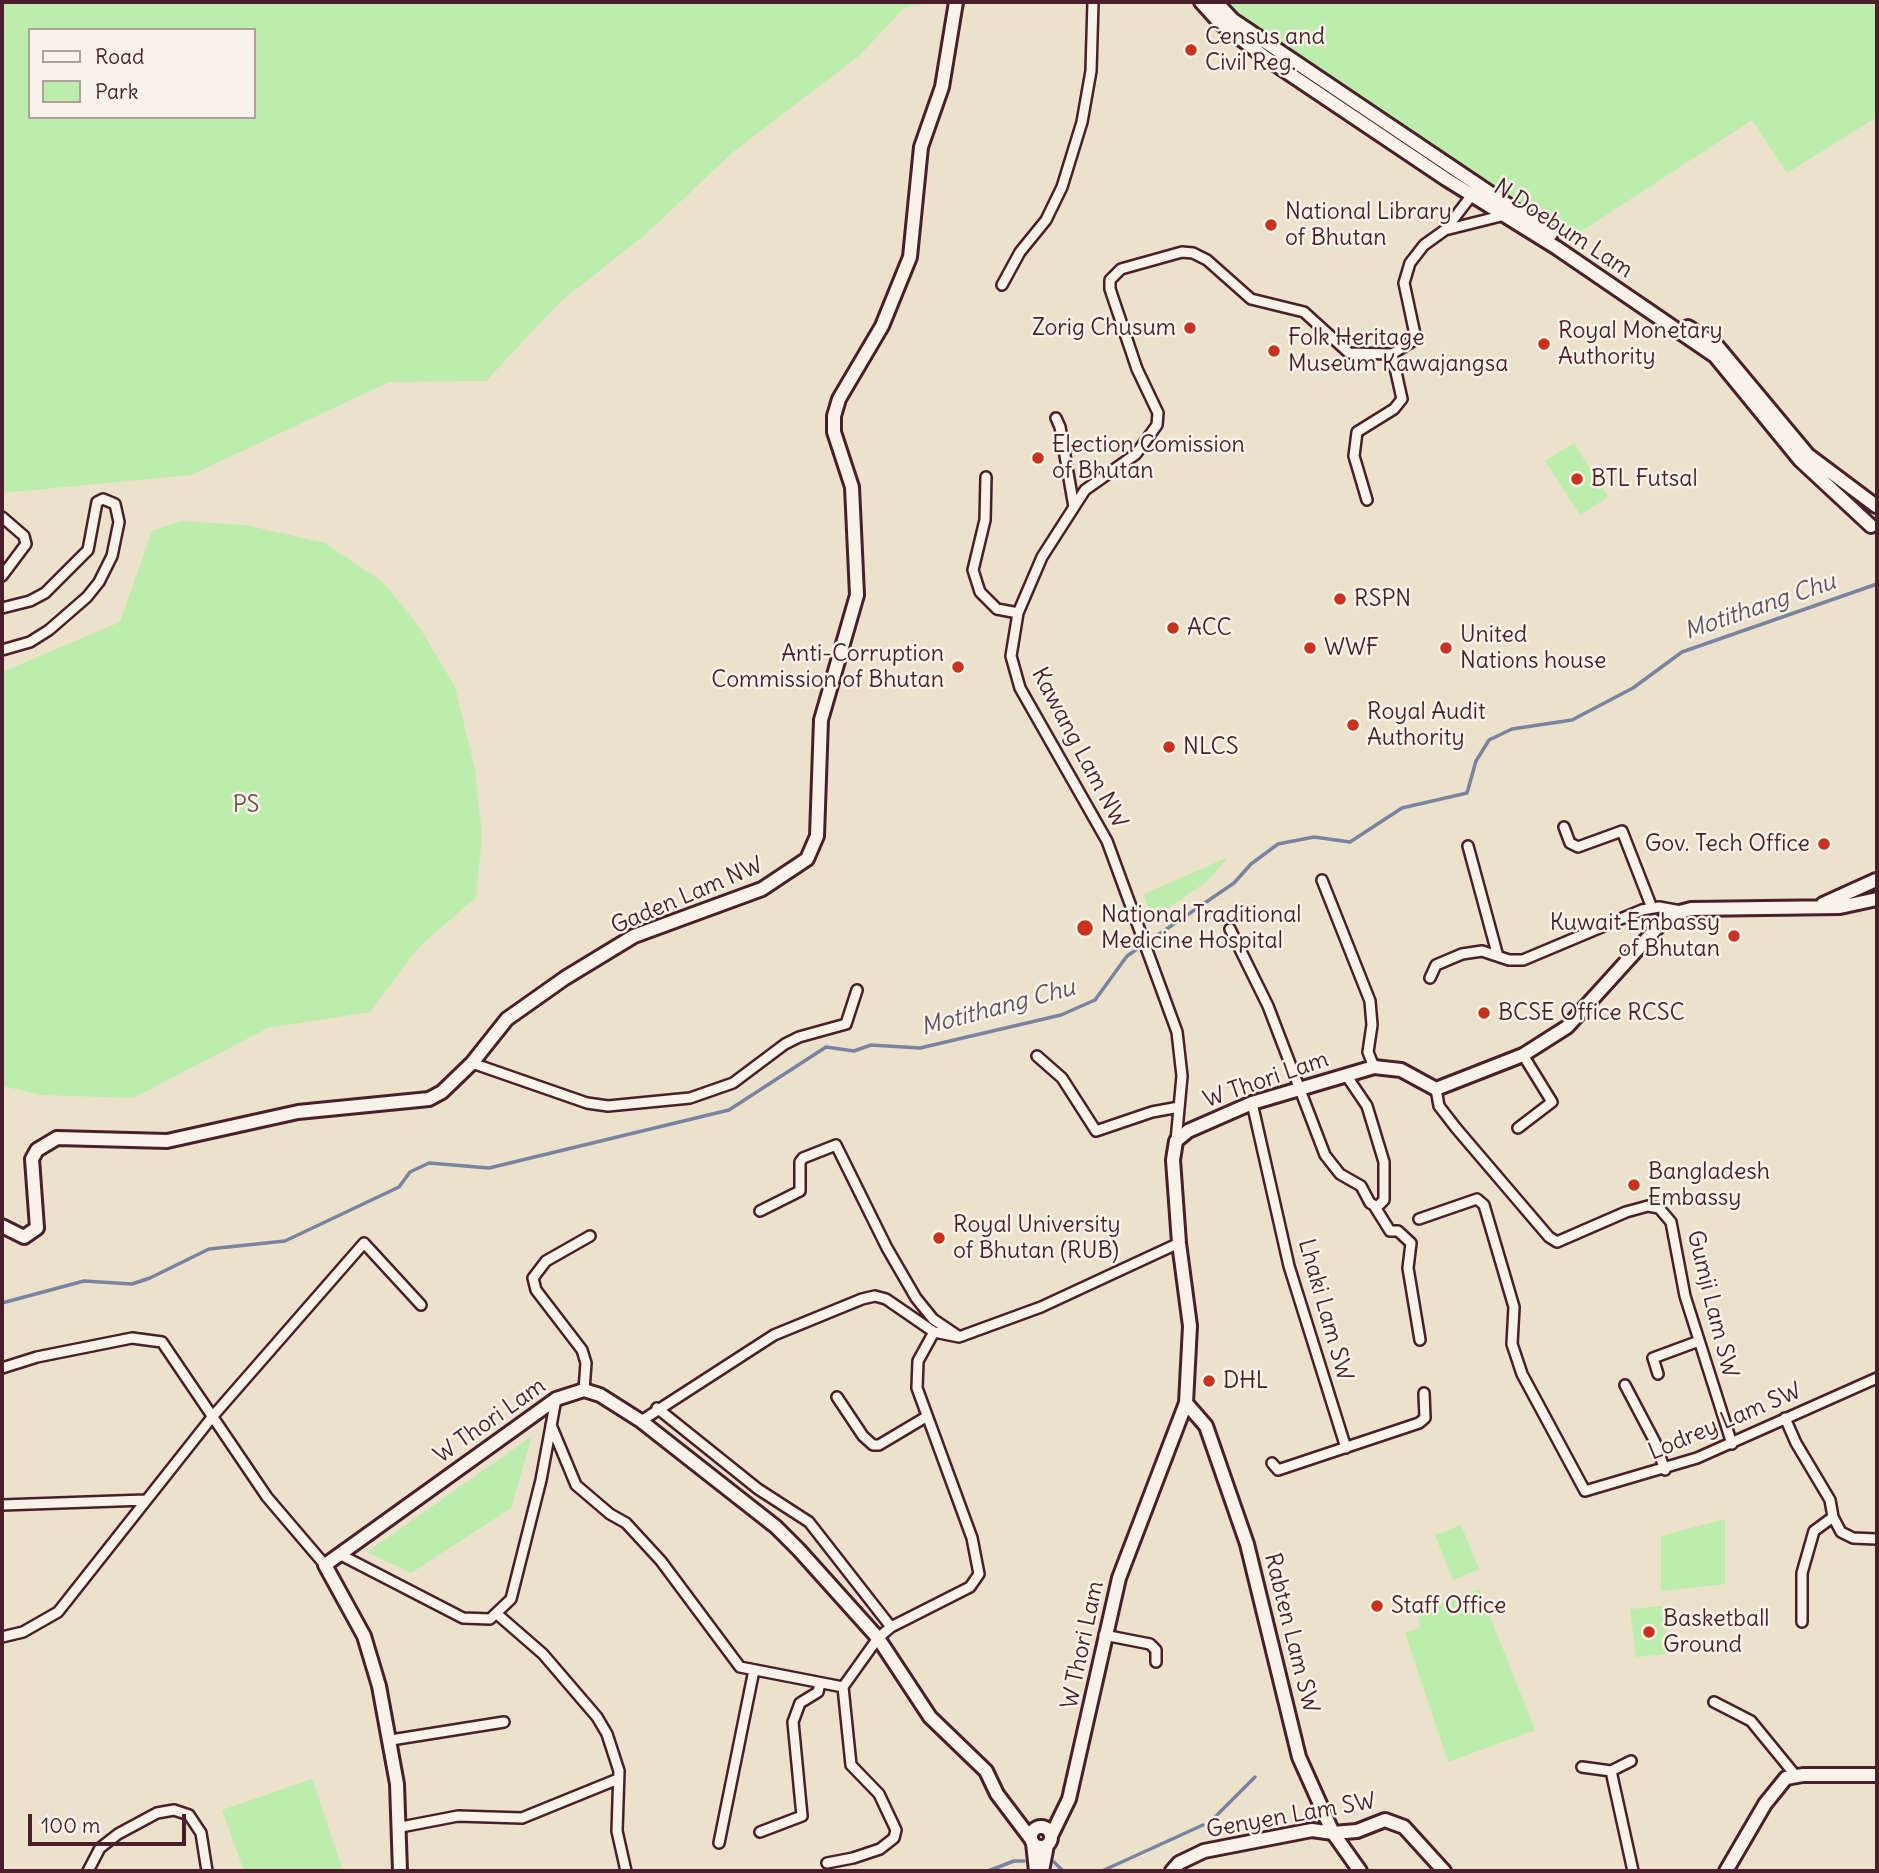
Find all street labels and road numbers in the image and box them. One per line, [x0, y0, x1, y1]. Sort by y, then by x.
street label: N Doebum Lam [1488, 174, 1638, 284]
street label: Kawang Lam NW [1025, 663, 1133, 833]
street label: Gaden Lam NW [607, 852, 767, 940]
street label: W Thori Lam [1200, 1046, 1332, 1114]
street label: Gumji Lam SW [1680, 1228, 1744, 1380]
street label: Lhaki Lam SW [1292, 1236, 1358, 1384]
street label: W Thori Lam [429, 1372, 551, 1470]
street label: Lodrey Lam SW [1645, 1377, 1805, 1467]
street label: Rabten Lam SW [1258, 1550, 1324, 1716]
street label: W Thori Lam [1056, 1578, 1110, 1712]
street label: Genyen Lam SW [1204, 1788, 1378, 1844]

